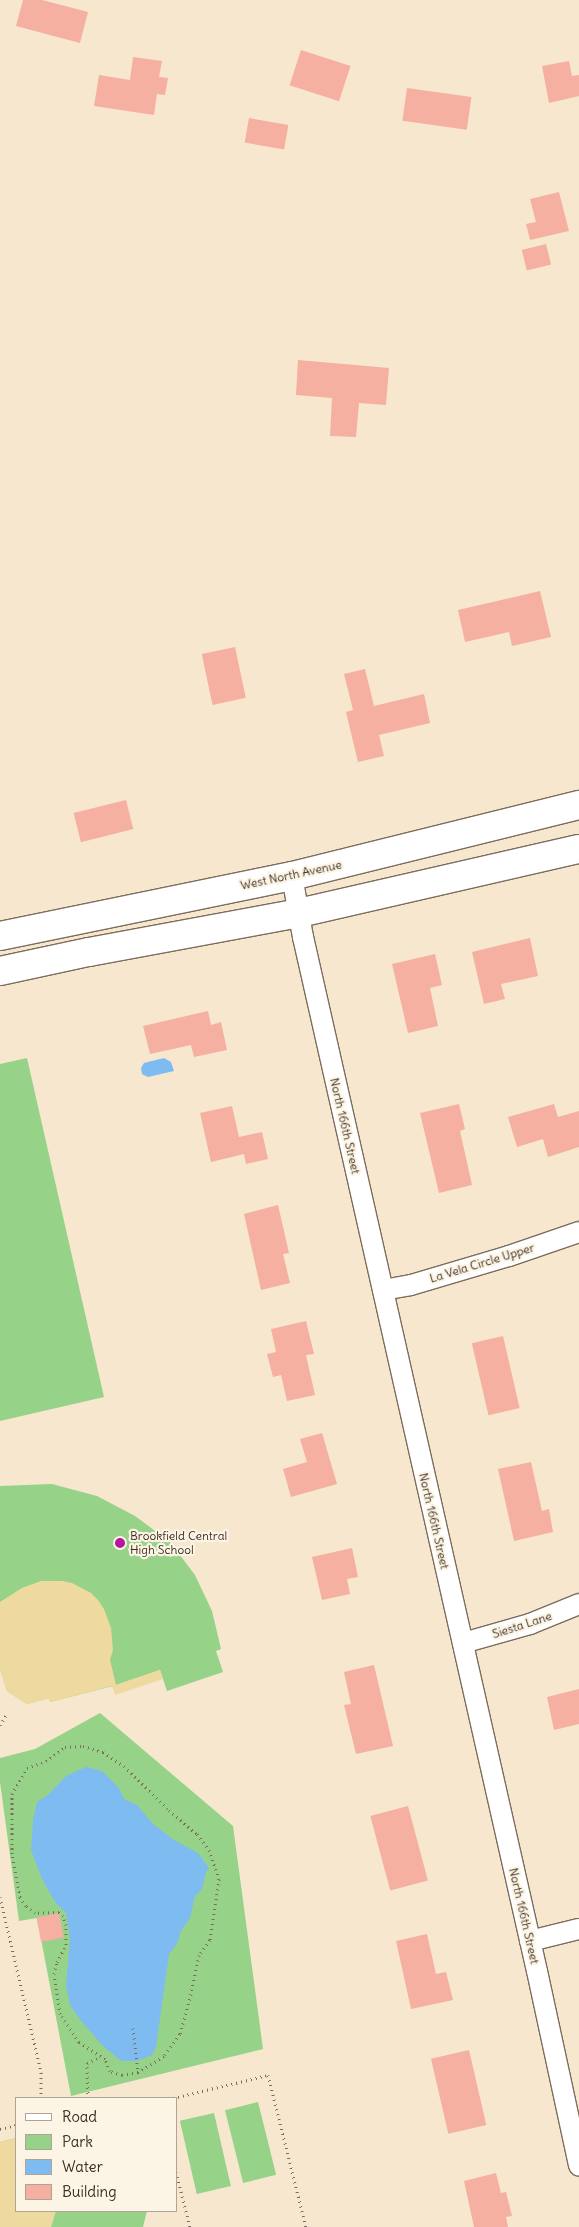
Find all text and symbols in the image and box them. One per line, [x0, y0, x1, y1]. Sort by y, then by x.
street label: West North Avenue [239, 857, 343, 893]
street label: North 166th Street [327, 1077, 363, 1175]
street label: La Vela Circle Upper [428, 1240, 536, 1286]
street label: North 166th Street [416, 1472, 452, 1570]
place label: Brookfield Central High School [130, 1529, 227, 1557]
marker: Brookfield Central High School [114, 1537, 126, 1549]
street label: Siesta Lane [490, 1609, 554, 1641]
street label: North 166th Street [506, 1867, 542, 1965]
legend [15, 2097, 178, 2212]
text: Road [62, 2107, 97, 2126]
text: Park [62, 2132, 93, 2151]
text: Water [62, 2157, 103, 2176]
text: Building [62, 2182, 117, 2201]

